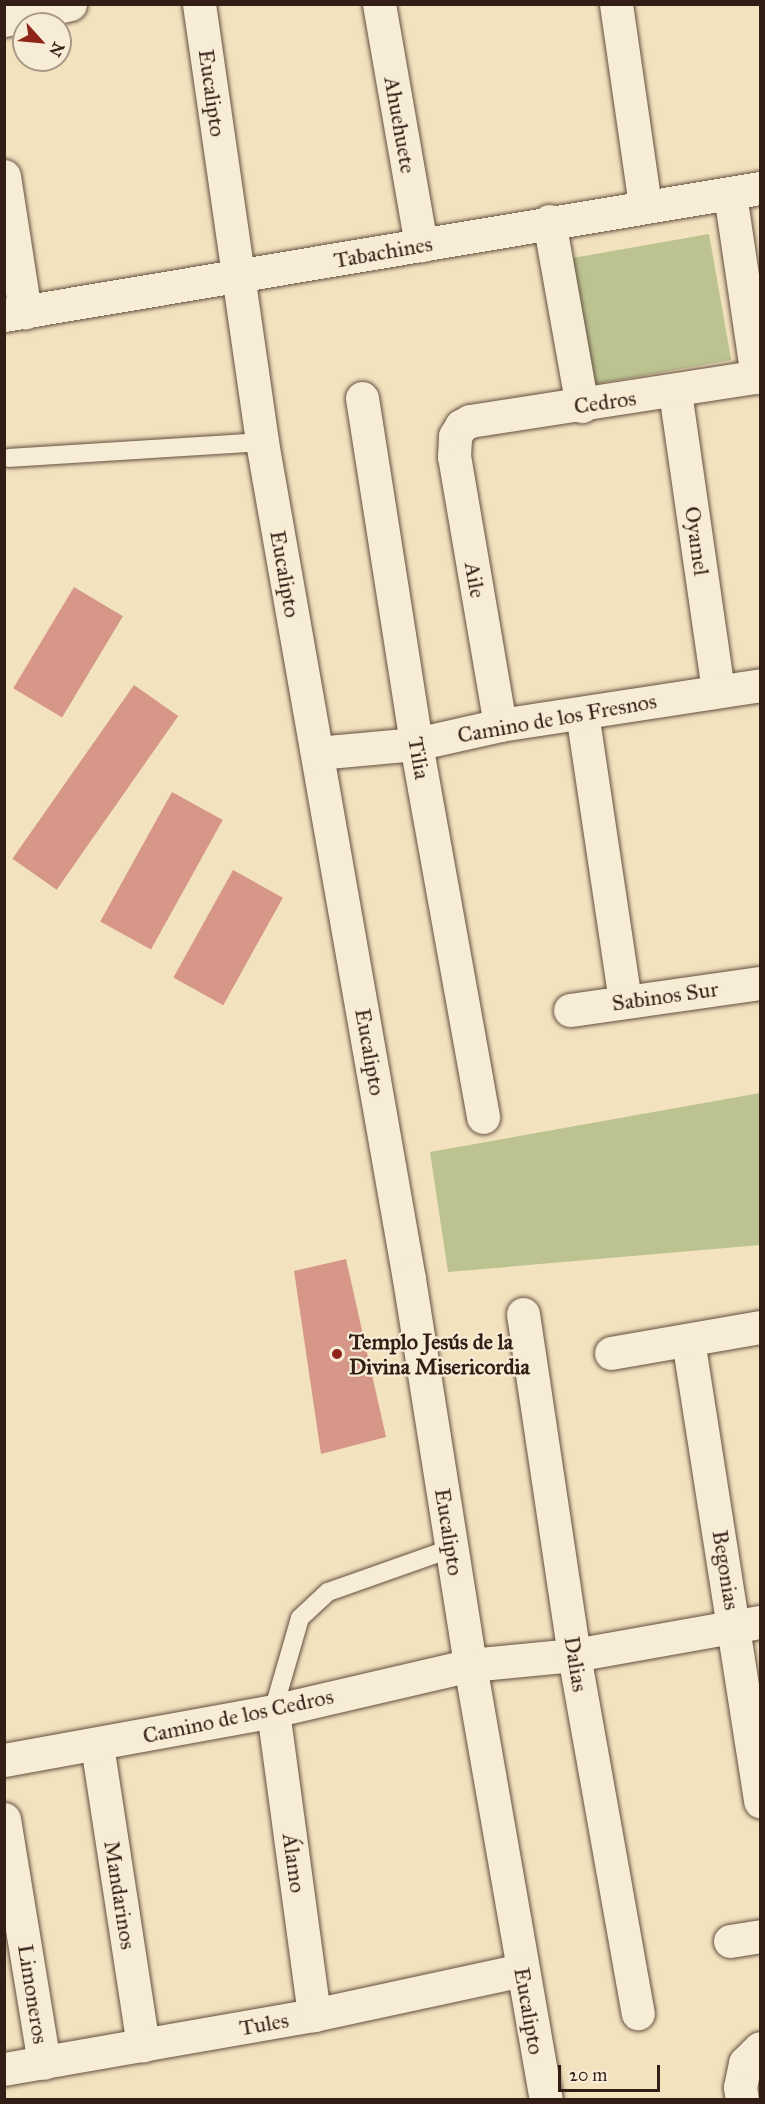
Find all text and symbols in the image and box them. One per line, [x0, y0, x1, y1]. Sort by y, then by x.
north arrow [12, 12, 72, 72]
text: N [45, 39, 68, 60]
street label: Eucalipto [193, 48, 231, 138]
street label: Ahuehuete [379, 75, 421, 175]
street label: Tabachines [332, 230, 434, 274]
street label: Cedros [572, 385, 638, 419]
street label: Oyamel [679, 505, 715, 577]
street label: Eucalipto [264, 528, 306, 620]
street label: Aile [459, 560, 491, 600]
street label: Camino de los Fresnos [455, 687, 659, 749]
street label: Tilia [402, 735, 436, 781]
street label: Sabinos Sur [610, 975, 720, 1017]
street label: Eucalipto [349, 1006, 391, 1098]
place label: Templo Jesús de la Divina Misericordia [349, 1328, 530, 1380]
marker: Templo Jesús de la Divina Misericordia [330, 1347, 344, 1361]
street label: Eucalipto [429, 1486, 469, 1578]
street label: Begonias [707, 1528, 745, 1612]
street label: Dalias [559, 1634, 593, 1694]
street label: Camino de los Cedros [140, 1683, 336, 1749]
street label: Álamo [277, 1832, 311, 1894]
street label: Mandarinos [98, 1839, 142, 1951]
street label: Limoneros [12, 1942, 54, 2046]
street label: Eucalipto [508, 1965, 550, 2057]
street label: Tules [237, 2007, 291, 2041]
scale bar [561, 2053, 663, 2091]
text: 20 m [569, 2064, 607, 2086]

